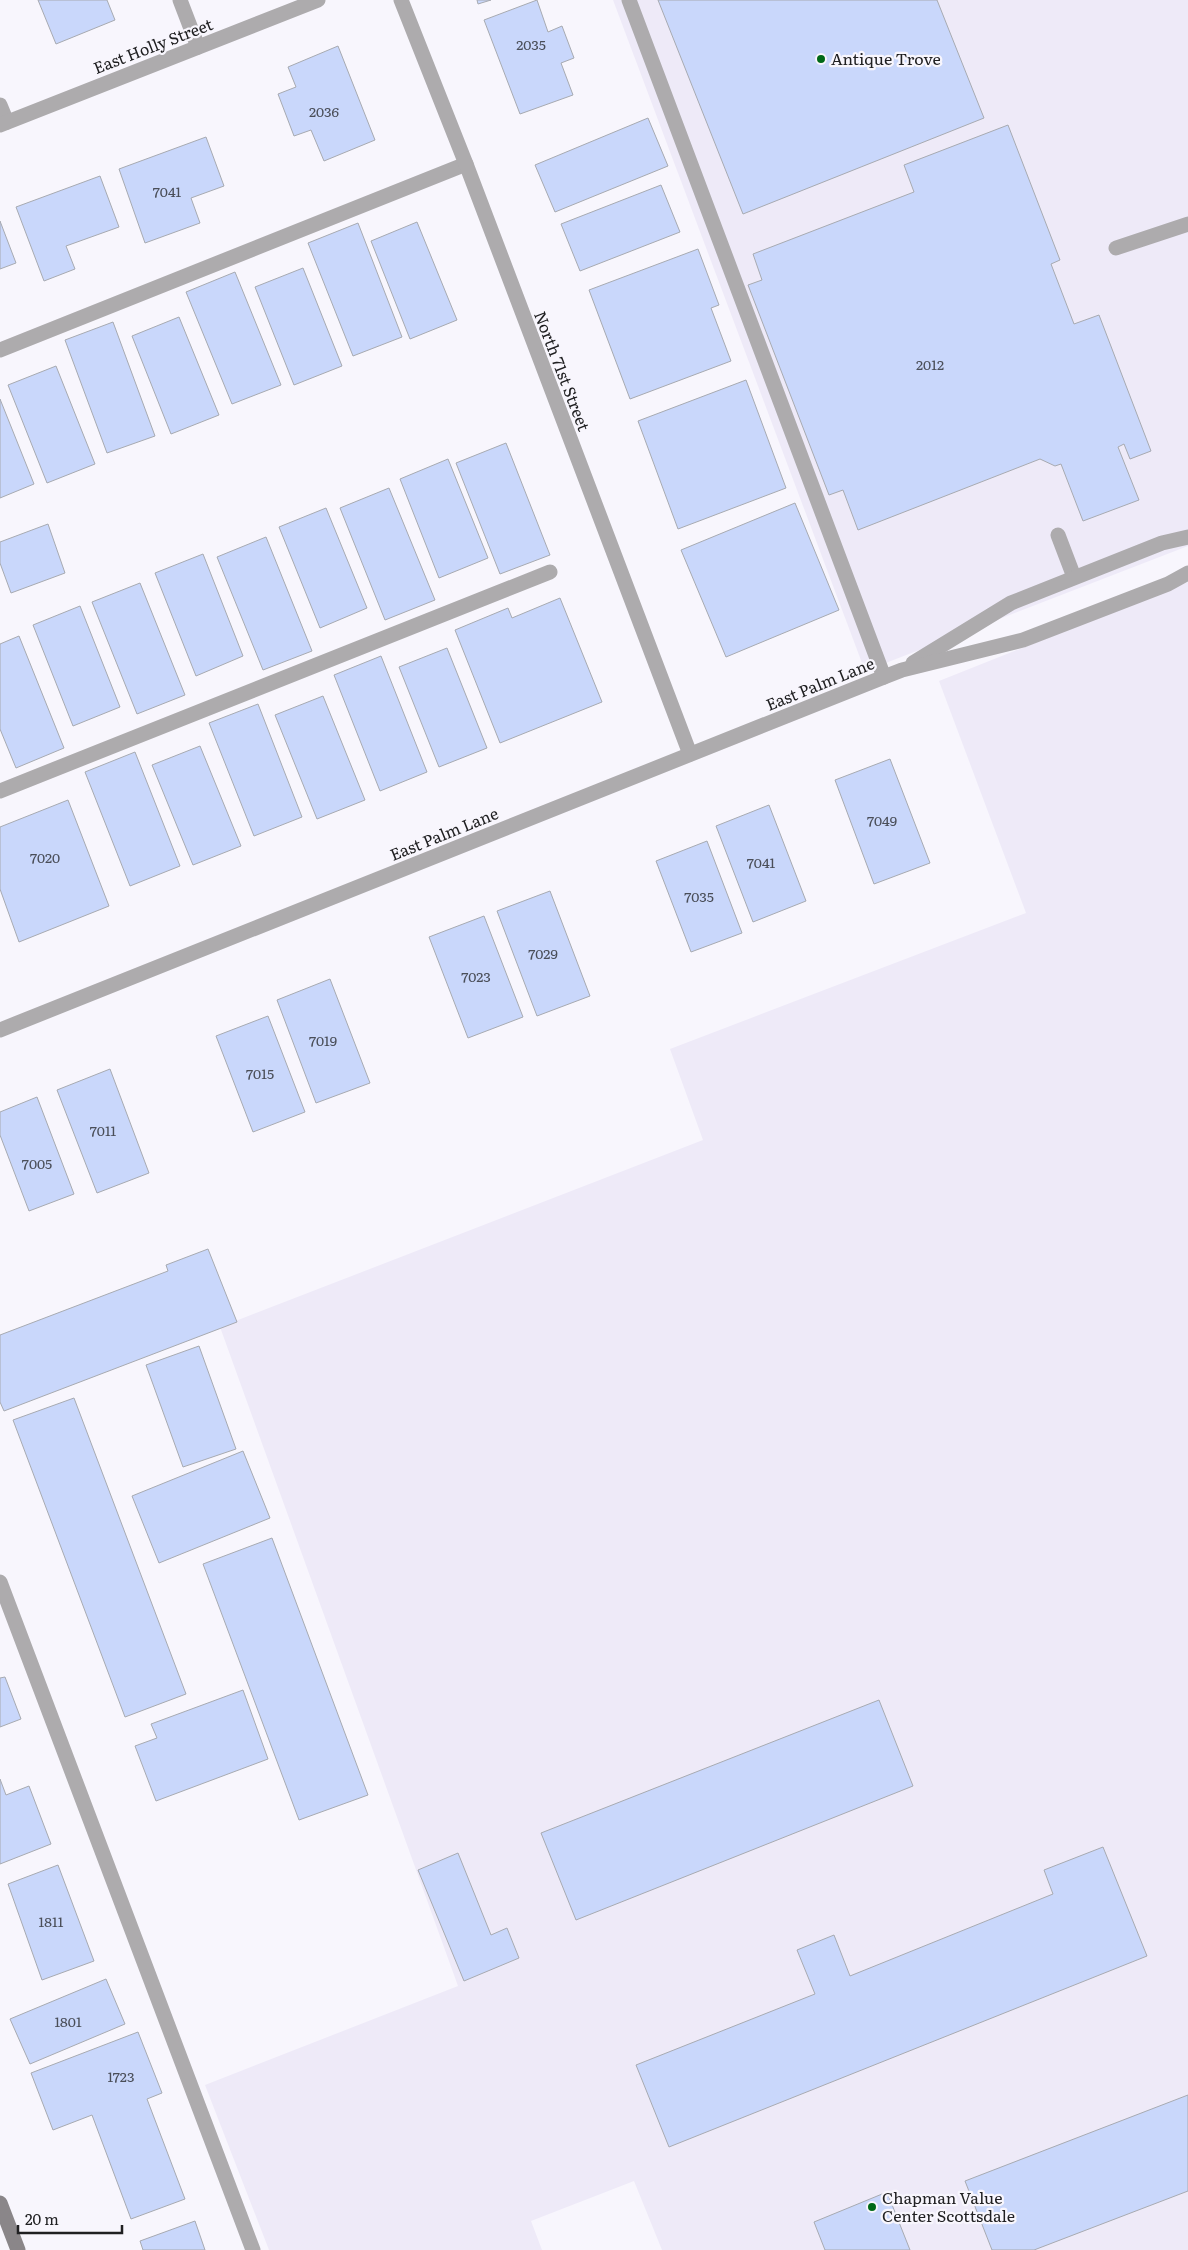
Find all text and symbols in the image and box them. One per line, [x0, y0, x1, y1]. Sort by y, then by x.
street label: East Holly Street [89, 11, 216, 79]
house number: 2035 [516, 34, 546, 54]
place label: Antique Trove [831, 46, 941, 70]
marker: Antique Trove [815, 53, 827, 65]
house number: 2036 [309, 101, 340, 121]
house number: 7041 [153, 181, 182, 201]
street label: North 71st Street [529, 307, 597, 435]
house number: 2012 [916, 354, 944, 374]
street label: East Palm Lane [762, 650, 877, 716]
street label: East Palm Lane [386, 800, 501, 866]
house number: 7049 [867, 810, 897, 830]
house number: 7020 [30, 847, 60, 867]
house number: 7041 [747, 852, 776, 872]
house number: 7035 [684, 886, 714, 906]
house number: 7029 [528, 943, 558, 963]
house number: 7023 [461, 966, 491, 986]
house number: 7019 [309, 1030, 337, 1050]
house number: 7015 [246, 1063, 274, 1083]
house number: 7011 [90, 1120, 117, 1140]
house number: 7005 [22, 1153, 52, 1173]
house number: 1811 [39, 1911, 64, 1931]
house number: 1801 [54, 2011, 82, 2031]
house number: 1723 [107, 2066, 135, 2086]
place label: Chapman Value Center Scottsdale [882, 2185, 1015, 2227]
marker: Chapman Value Center Scottsdale [866, 2201, 878, 2213]
scale bar [18, 2202, 121, 2234]
text: 20 m [25, 2207, 59, 2230]

